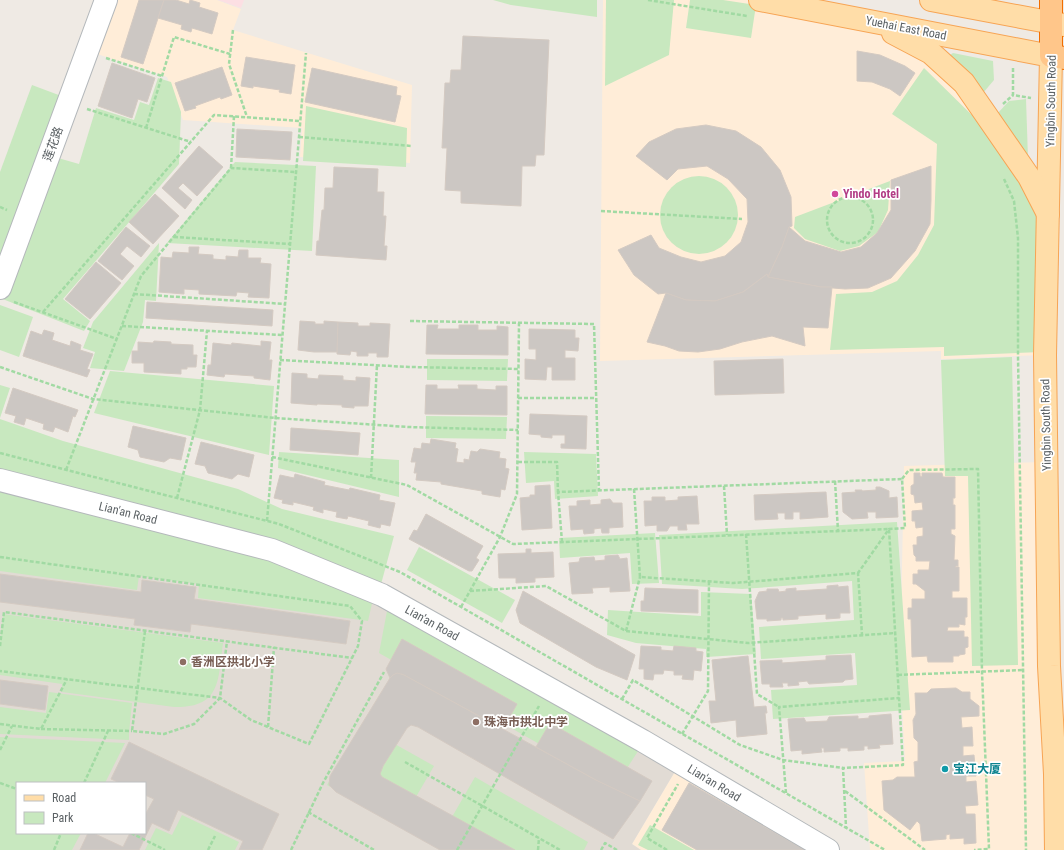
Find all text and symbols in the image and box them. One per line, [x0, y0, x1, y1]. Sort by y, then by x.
street label: Yuehai East Road [864, 13, 948, 43]
street label: Yingbin South Road [1043, 55, 1059, 147]
street label: 莲花路 [40, 125, 66, 163]
place label: Yindo Hotel [843, 187, 899, 201]
marker: Yindo Hotel [830, 189, 840, 199]
street label: Yingbin South Road [1038, 379, 1054, 471]
street label: Lian'an Road [97, 499, 159, 527]
street label: Lian'an Road [403, 602, 462, 644]
place label: 香洲区拱北小学 [191, 655, 275, 669]
marker: 香洲区拱北小学 [178, 657, 188, 667]
place label: 珠海市拱北中学 [484, 715, 568, 729]
marker: 珠海市拱北中学 [471, 717, 481, 727]
street label: Lian'an Road [685, 762, 743, 804]
place label: 宝江大厦 [953, 762, 1001, 776]
marker: 宝江大厦 [940, 764, 950, 774]
legend [16, 782, 146, 834]
text: Road [52, 791, 76, 805]
text: Park [52, 811, 74, 825]

